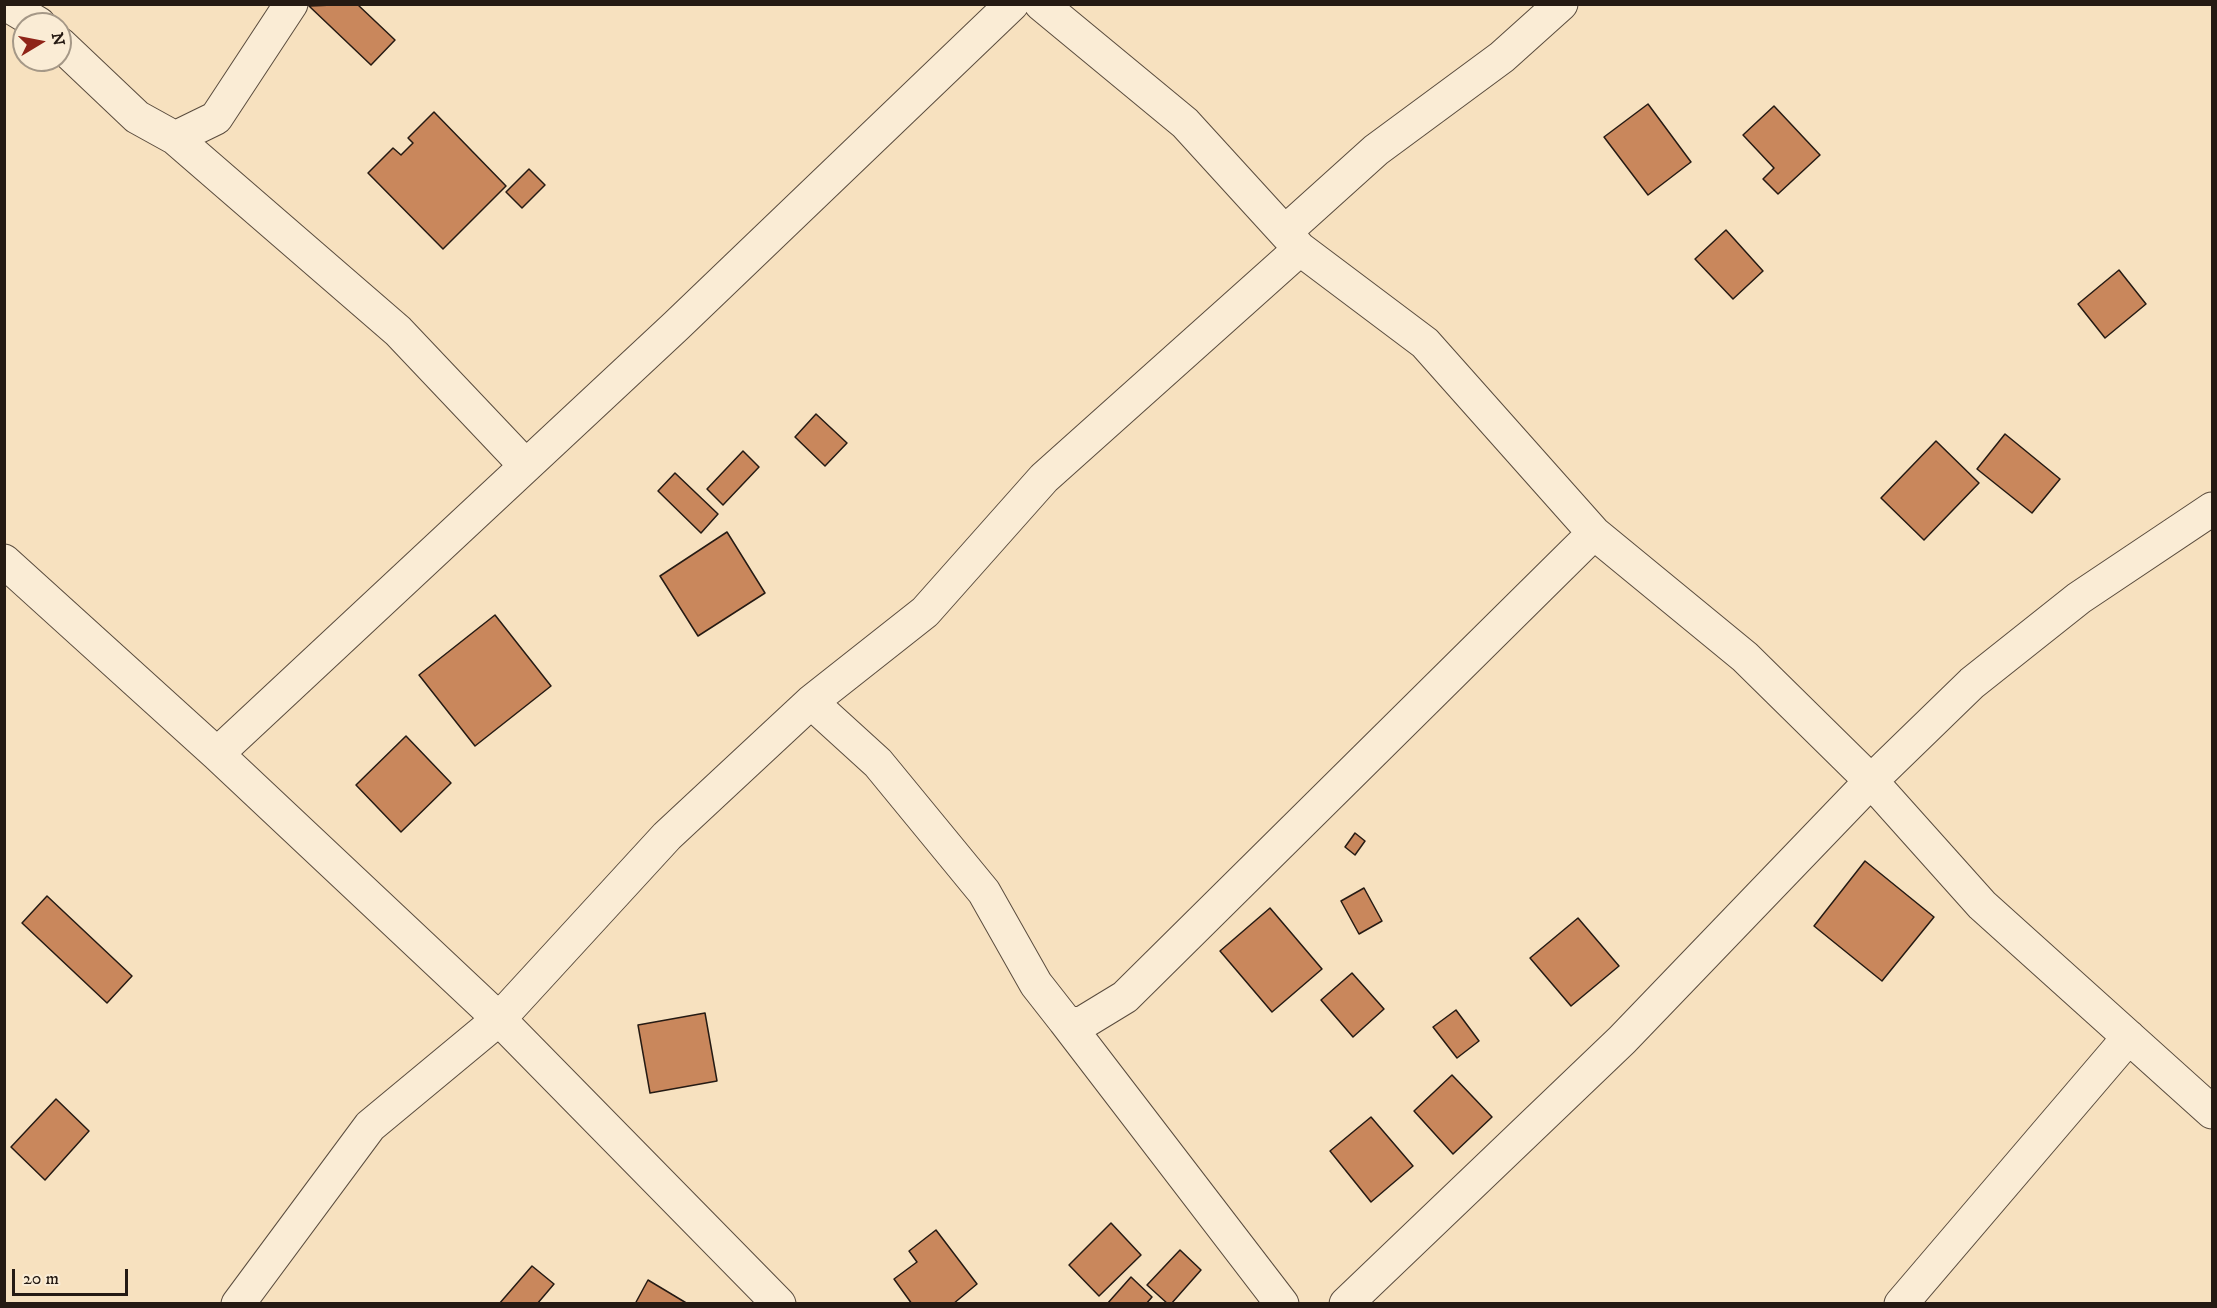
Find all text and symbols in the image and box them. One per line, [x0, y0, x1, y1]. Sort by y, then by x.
north arrow [12, 12, 72, 72]
text: N [47, 31, 69, 47]
scale bar [15, 1257, 130, 1295]
text: 20 m [23, 1268, 59, 1290]

